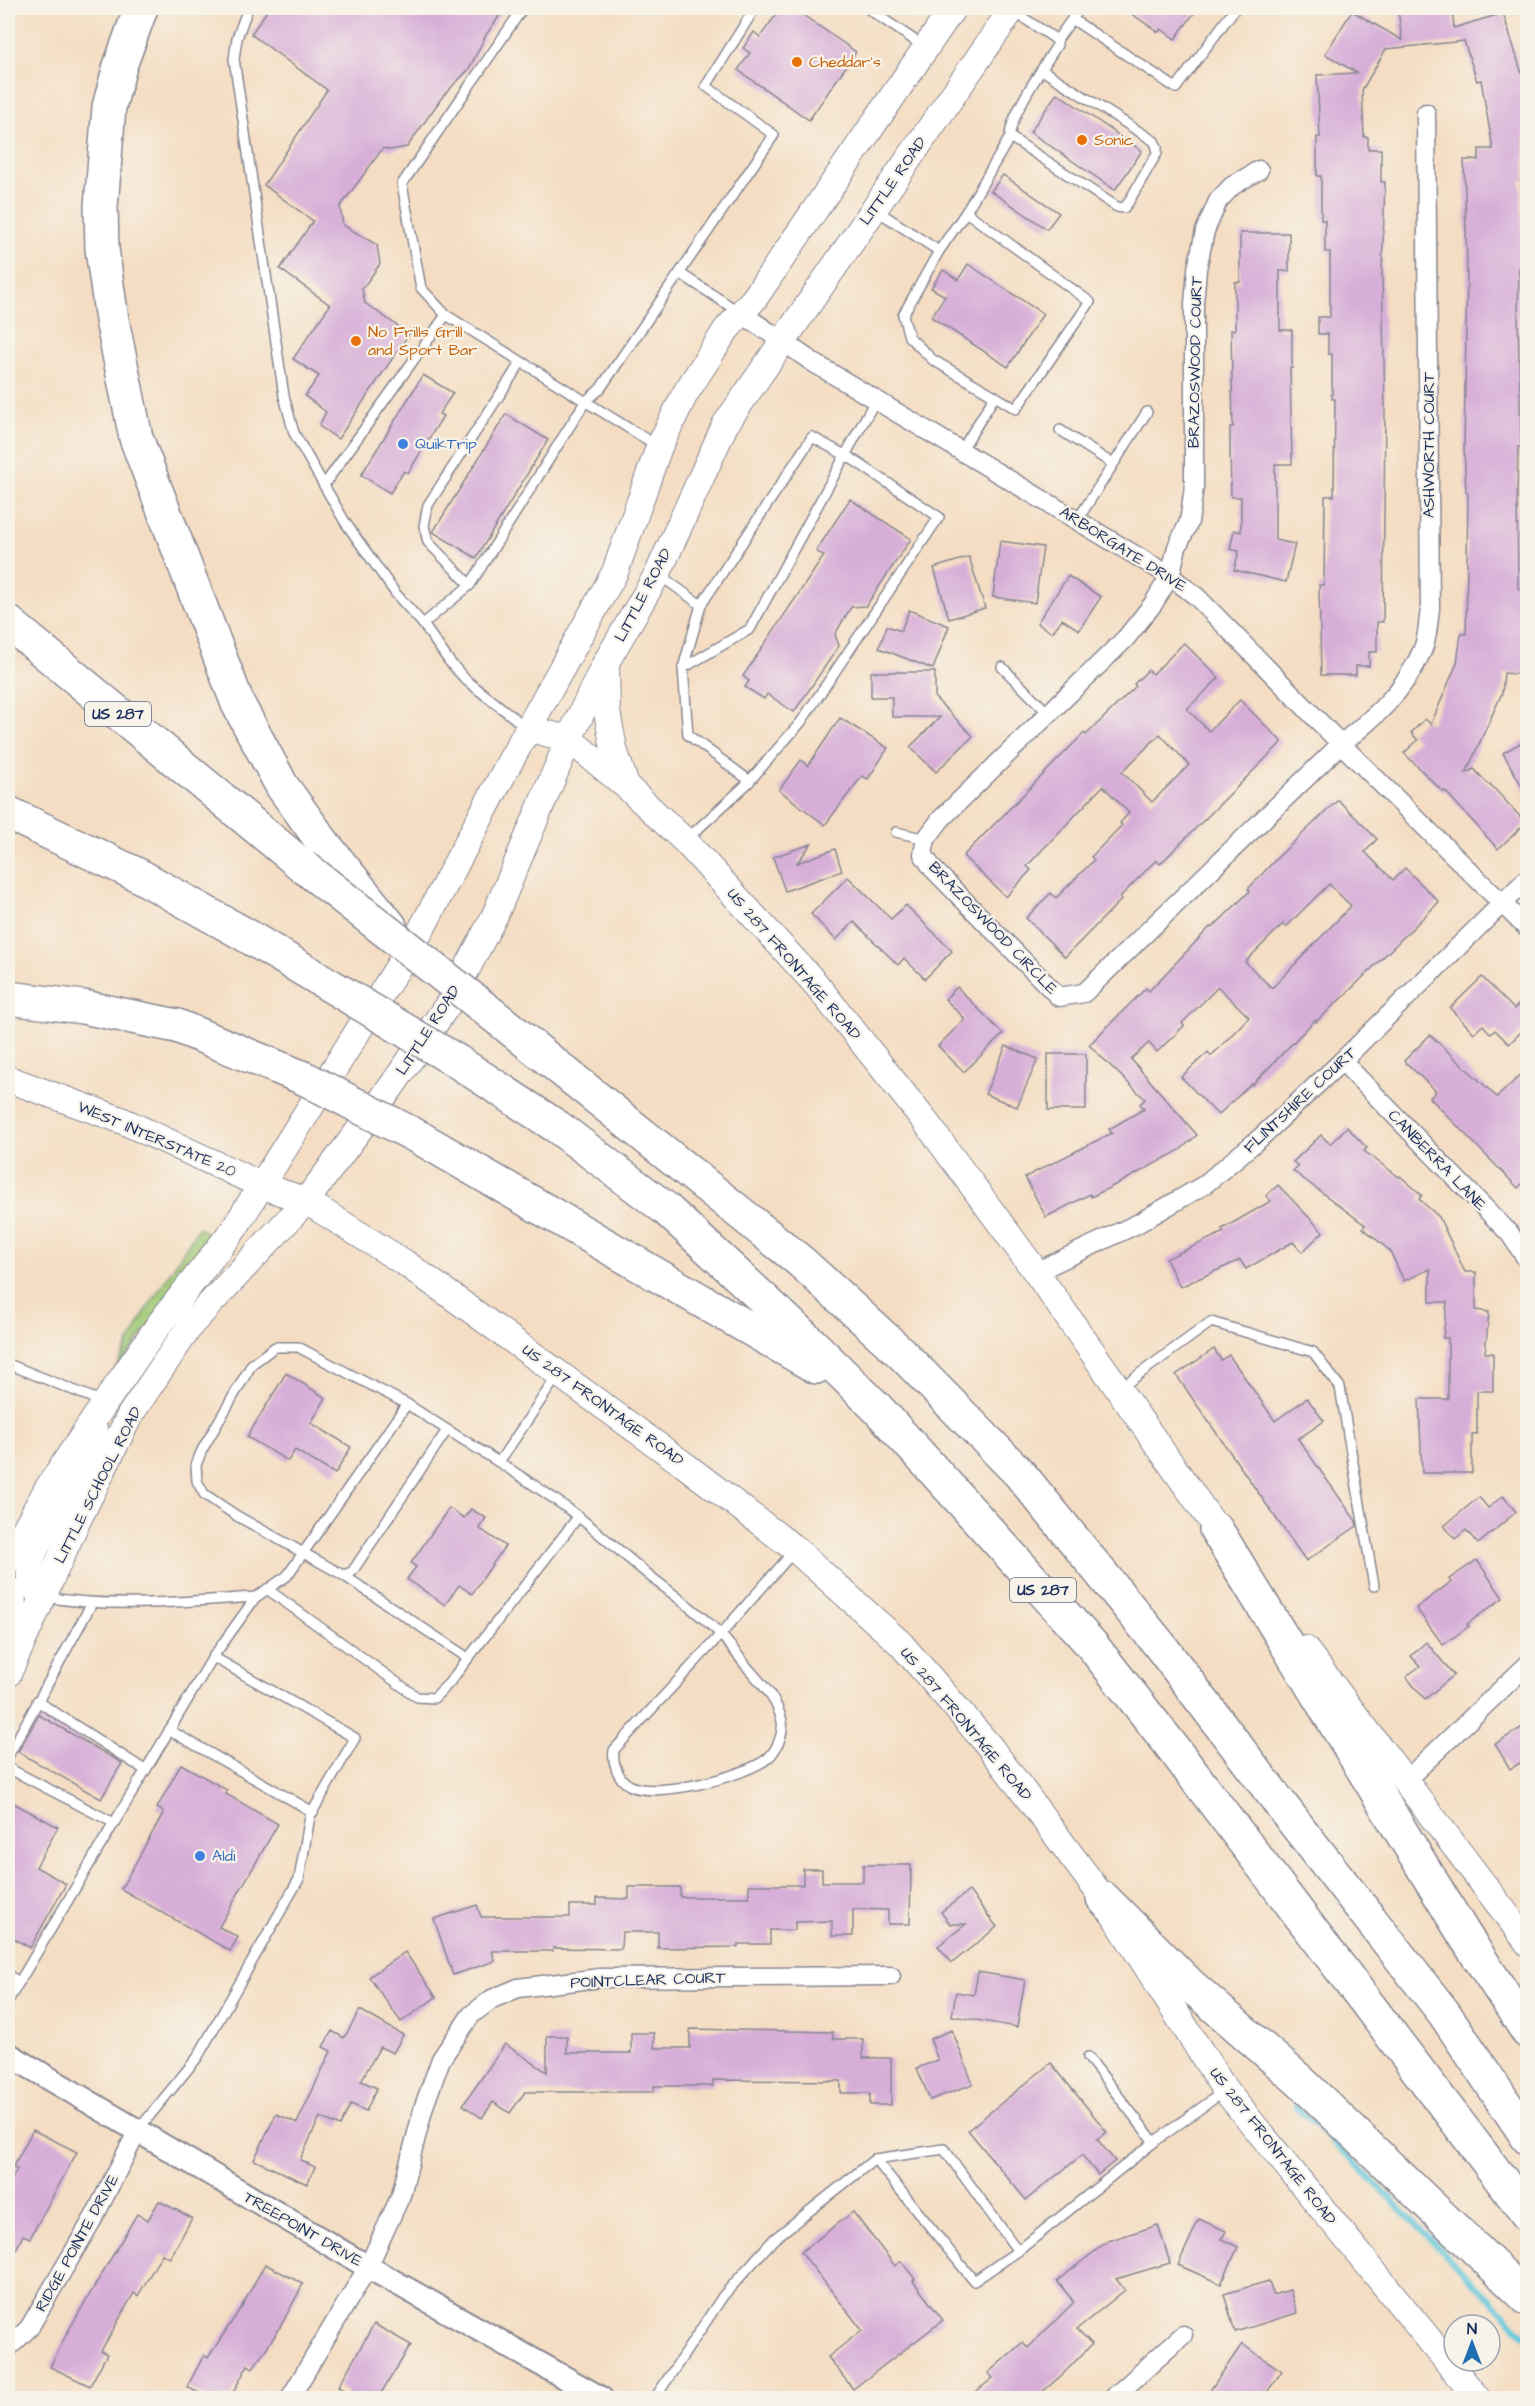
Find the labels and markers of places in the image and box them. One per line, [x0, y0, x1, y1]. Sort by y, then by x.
place label: Cheddar's [809, 51, 881, 73]
marker: Cheddar's [790, 55, 804, 69]
place label: Sonic [1094, 129, 1134, 151]
marker: Sonic [1075, 133, 1089, 147]
place label: No Frills Grill and Sport Bar [368, 321, 477, 361]
marker: No Frills Grill and Sport Bar [349, 334, 363, 348]
place label: QuikTrip [415, 433, 477, 455]
marker: QuikTrip [396, 437, 410, 451]
place label: Aldi [212, 1845, 236, 1867]
marker: Aldi [193, 1849, 207, 1863]

